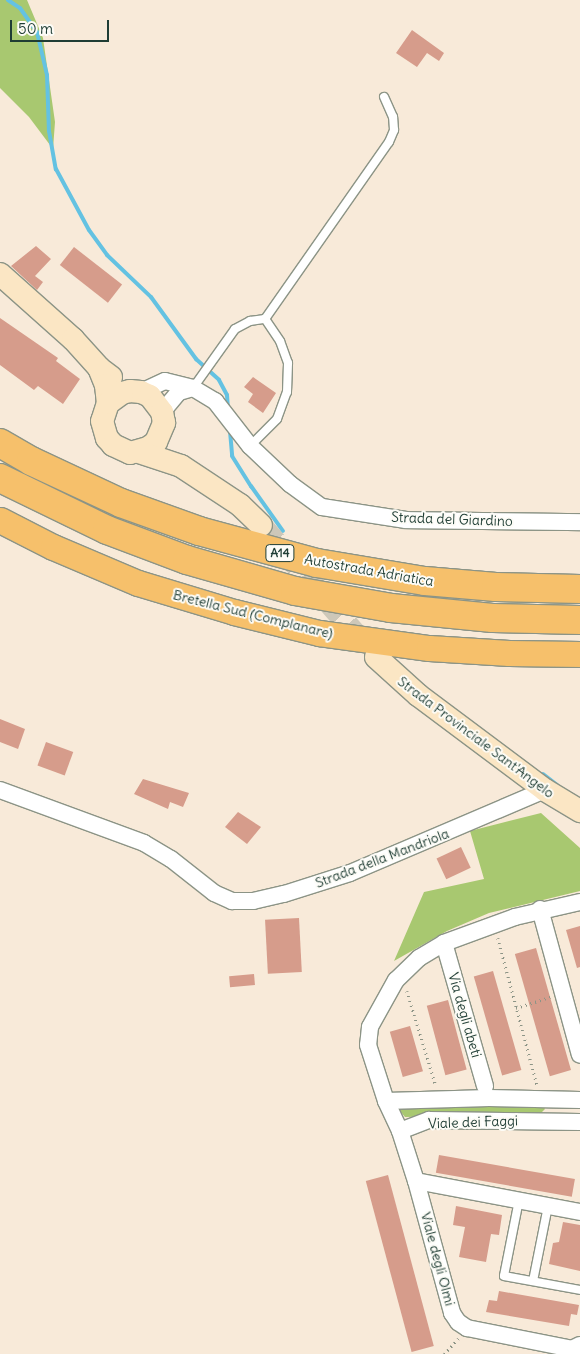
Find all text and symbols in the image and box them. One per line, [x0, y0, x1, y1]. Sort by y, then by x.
scale bar [12, 10, 111, 42]
text: 50 m [18, 19, 53, 38]
street label: Strada del Giardino [391, 508, 513, 530]
road number: A14 [265, 544, 295, 562]
street label: Autostrada Adriatica [303, 550, 435, 590]
street label: Bretella Sud (Complanare) [171, 586, 335, 642]
street label: Strada Provinciale Sant'Angelo [394, 673, 558, 801]
street label: Strada della Mandriola [313, 825, 451, 891]
street label: Via degli abeti [445, 971, 485, 1059]
street label: Viale dei Faggi [428, 1112, 518, 1132]
street label: Viale degli Olmi [417, 1210, 459, 1308]

